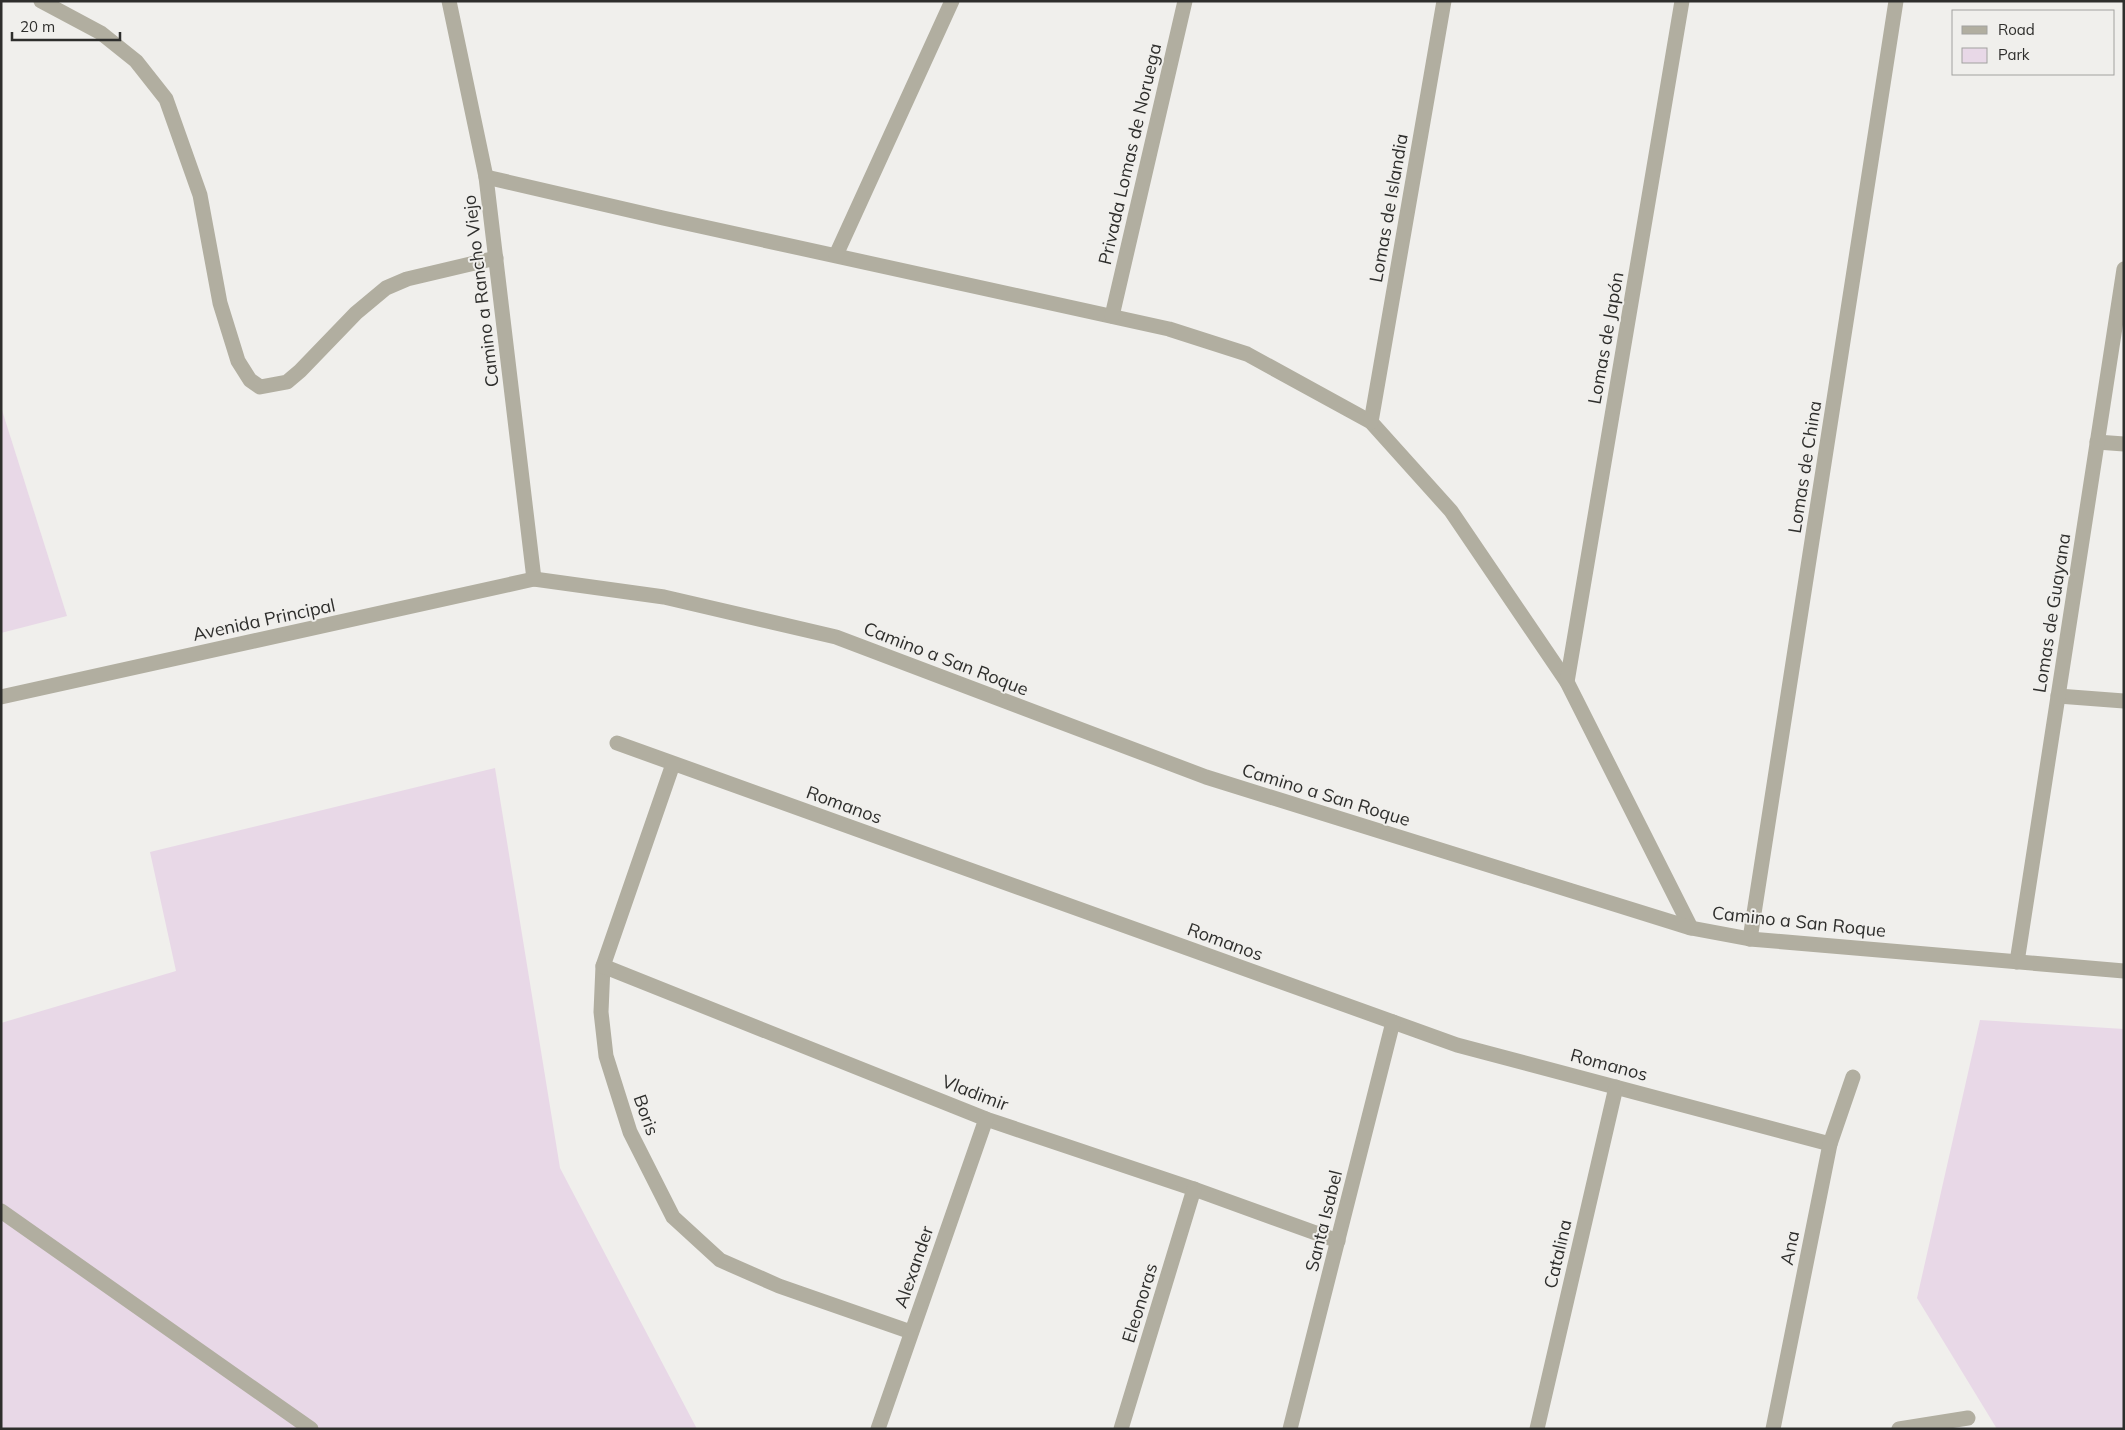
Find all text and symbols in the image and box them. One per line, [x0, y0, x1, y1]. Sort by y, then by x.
scale bar [12, 10, 120, 42]
legend [1952, 10, 2115, 75]
text: 20 m [20, 17, 55, 36]
text: Road [1998, 20, 2035, 39]
street label: Privada Lomas de Noruega [1093, 41, 1166, 267]
text: Park [1998, 45, 2030, 64]
street label: Lomas de Islandia [1364, 132, 1413, 284]
street label: Camino a Rancho Viejo [457, 194, 504, 388]
street label: Lomas de Japón [1583, 270, 1628, 406]
street label: Lomas de China [1783, 399, 1826, 535]
street label: Lomas de Guayana [2028, 531, 2075, 694]
street label: Avenida Principal [191, 593, 337, 646]
street label: Camino a San Roque [861, 616, 1032, 701]
street label: Camino a San Roque [1239, 758, 1413, 831]
street label: Romanos [803, 780, 885, 829]
street label: Camino a San Roque [1711, 901, 1887, 942]
street label: Romanos [1184, 917, 1266, 966]
street label: Romanos [1568, 1043, 1650, 1086]
street label: Vladimir [939, 1069, 1012, 1116]
street label: Boris [628, 1091, 665, 1139]
street label: Santa Isabel [1300, 1168, 1347, 1274]
street label: Catalina [1538, 1217, 1577, 1291]
street label: Alexander [889, 1222, 938, 1311]
street label: Ana [1775, 1229, 1804, 1267]
street label: Eleonoras [1117, 1260, 1163, 1345]

